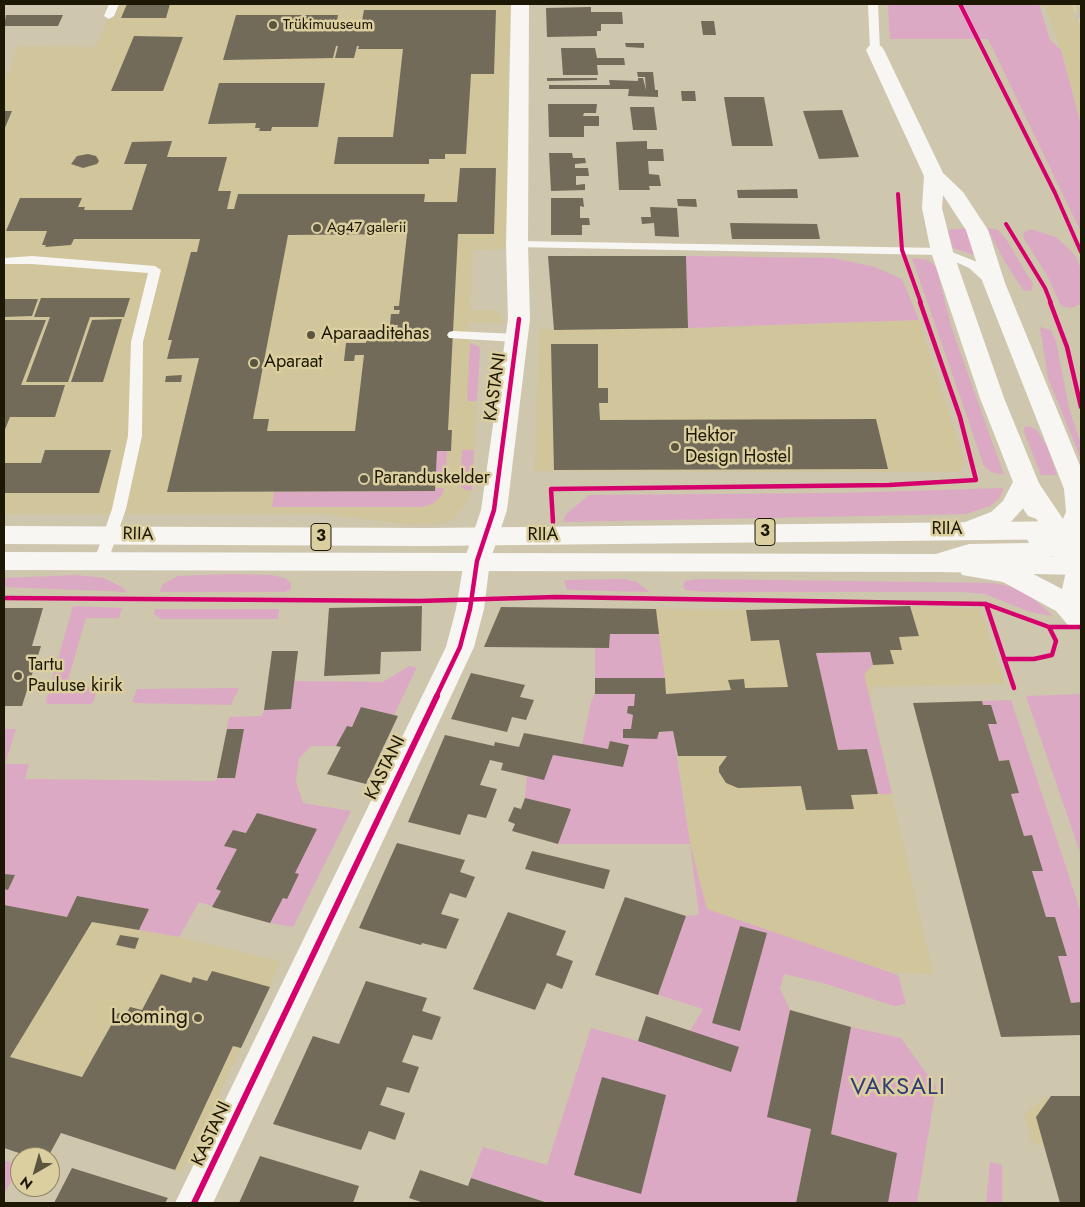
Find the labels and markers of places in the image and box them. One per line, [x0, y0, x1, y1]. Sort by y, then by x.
place label: Trükimuuseum [283, 16, 373, 34]
marker: Trükimuuseum [267, 19, 279, 31]
place label: Ag47 galerii [327, 219, 406, 237]
marker: Ag47 galerii [311, 222, 323, 234]
place label: Aparaaditehas [321, 324, 429, 346]
marker: Aparaaditehas [305, 329, 317, 341]
place label: Aparaat [264, 352, 323, 374]
marker: Aparaat [248, 357, 260, 369]
place label: Hektor Design Hostel [685, 426, 791, 468]
marker: Hektor Design Hostel [669, 441, 681, 453]
place label: Paranduskelder [374, 468, 490, 490]
marker: Paranduskelder [358, 473, 370, 485]
place label: Tartu Pauluse kirik [28, 655, 122, 698]
marker: Tartu Pauluse kirik [12, 670, 24, 682]
place label: Looming [111, 1005, 188, 1031]
marker: Looming [192, 1012, 204, 1024]

